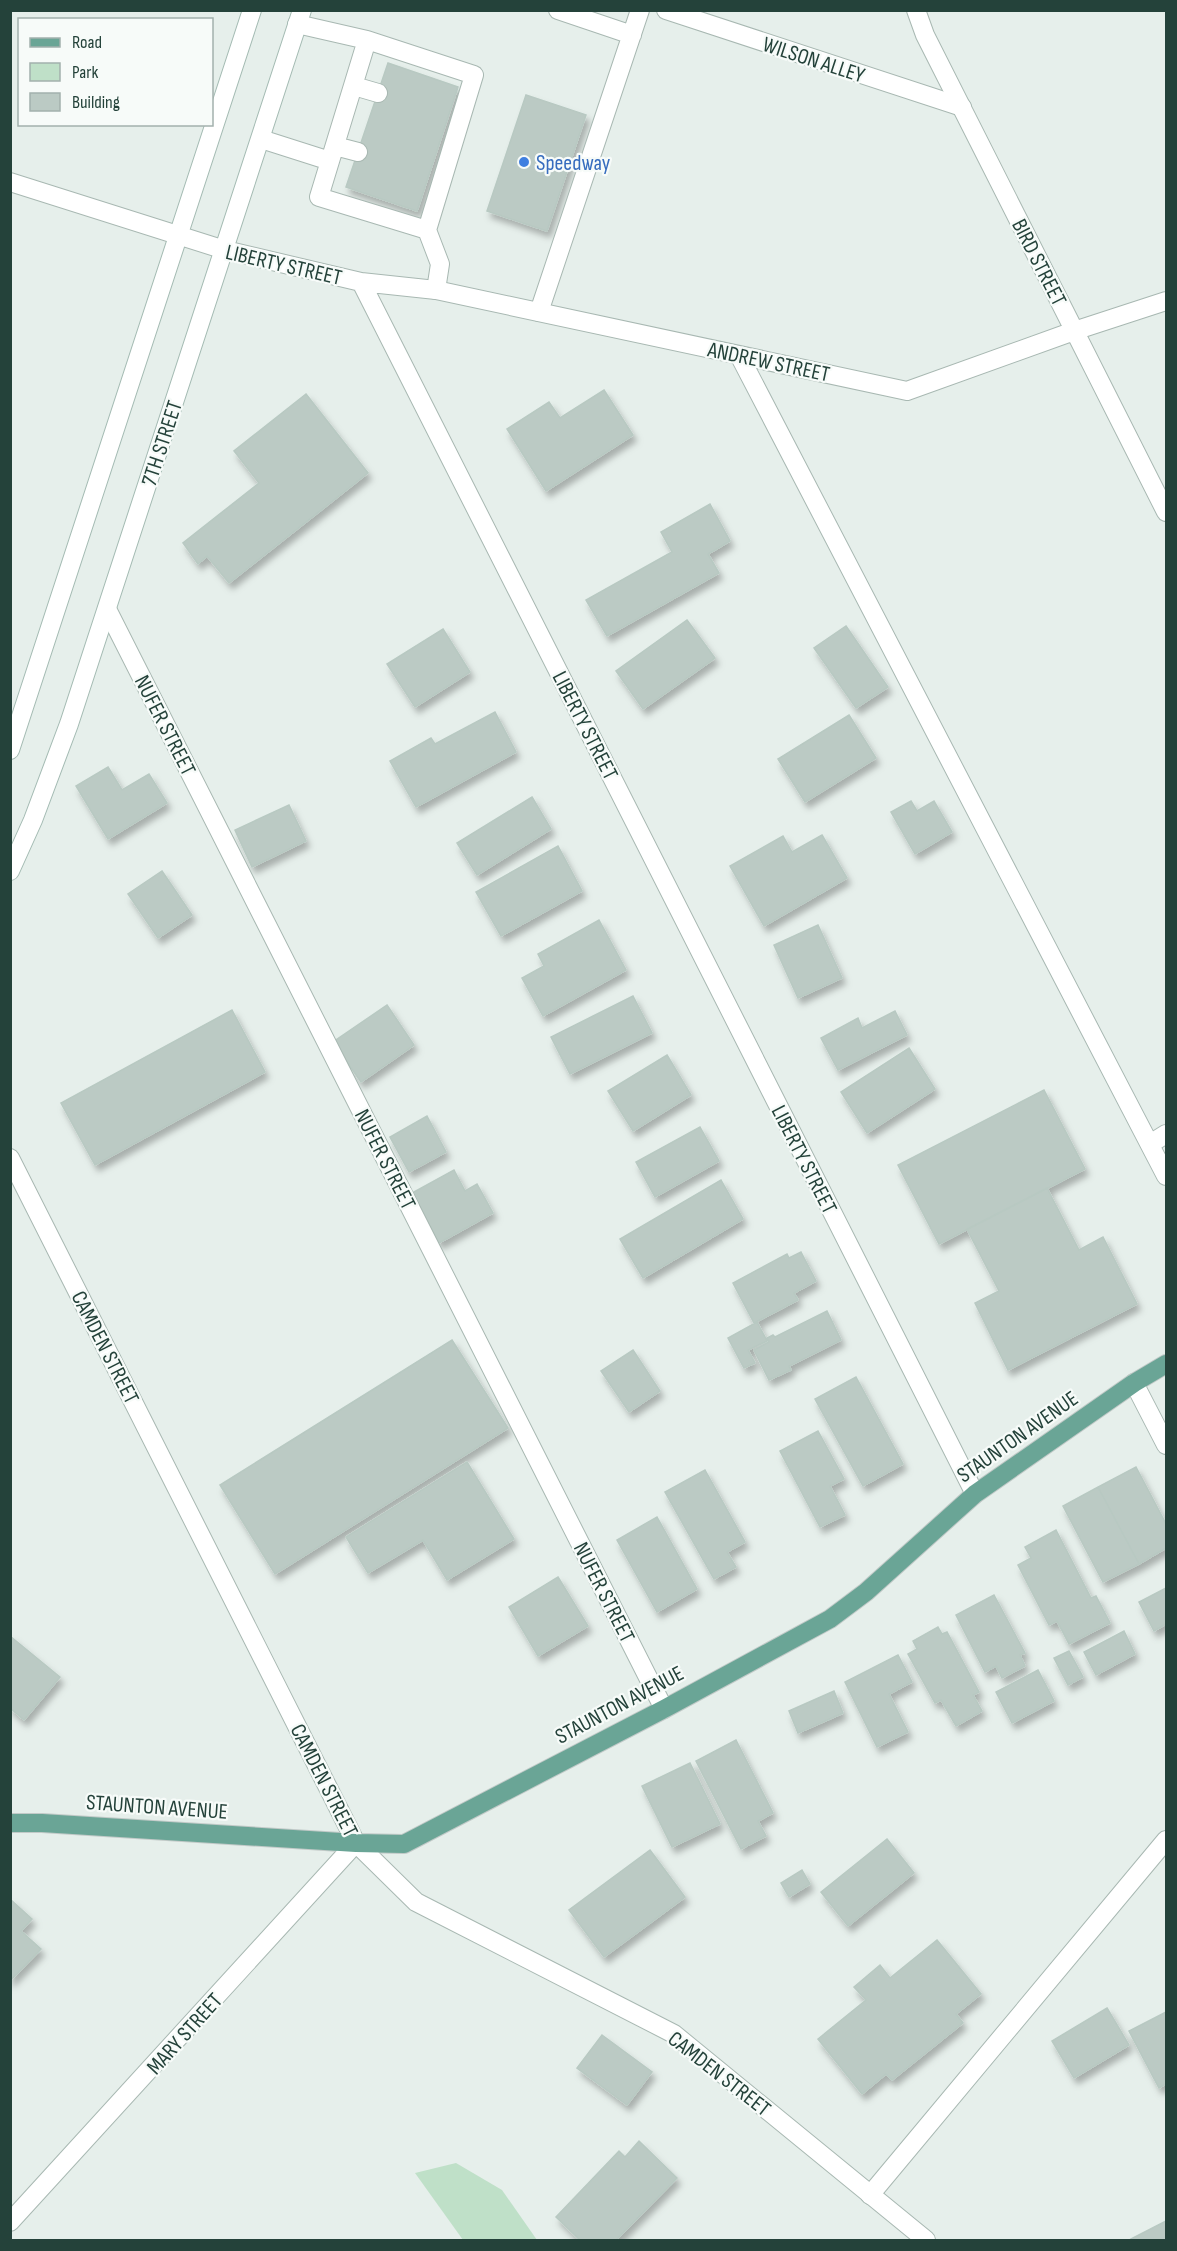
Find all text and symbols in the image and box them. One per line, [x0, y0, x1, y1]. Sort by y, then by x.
legend [18, 18, 213, 126]
street label: WILSON ALLEY [759, 31, 868, 90]
text: Road [72, 32, 102, 53]
text: Park [72, 62, 98, 83]
text: Building [72, 92, 120, 113]
place label: Speedway [536, 150, 611, 177]
marker: Speedway [517, 155, 531, 169]
street label: BIRD STREET [1005, 215, 1072, 311]
street label: LIBERTY STREET [223, 239, 344, 292]
street label: ANDREW STREET [704, 336, 832, 389]
street label: 7TH STREET [136, 397, 189, 490]
street label: LIBERTY STREET [546, 667, 624, 785]
street label: NUFER STREET [128, 671, 201, 780]
street label: LIBERTY STREET [765, 1101, 843, 1219]
street label: NUFER STREET [348, 1105, 421, 1214]
street label: CAMDEN STREET [65, 1287, 145, 1409]
street label: STAUNTON AVENUE [952, 1386, 1084, 1489]
street label: NUFER STREET [567, 1538, 640, 1647]
street label: STAUNTON AVENUE [551, 1660, 689, 1751]
street label: CAMDEN STREET [284, 1720, 364, 1842]
street label: STAUNTON AVENUE [85, 1789, 229, 1826]
street label: MARY STREET [141, 1988, 229, 2080]
street label: CAMDEN STREET [662, 2026, 776, 2123]

